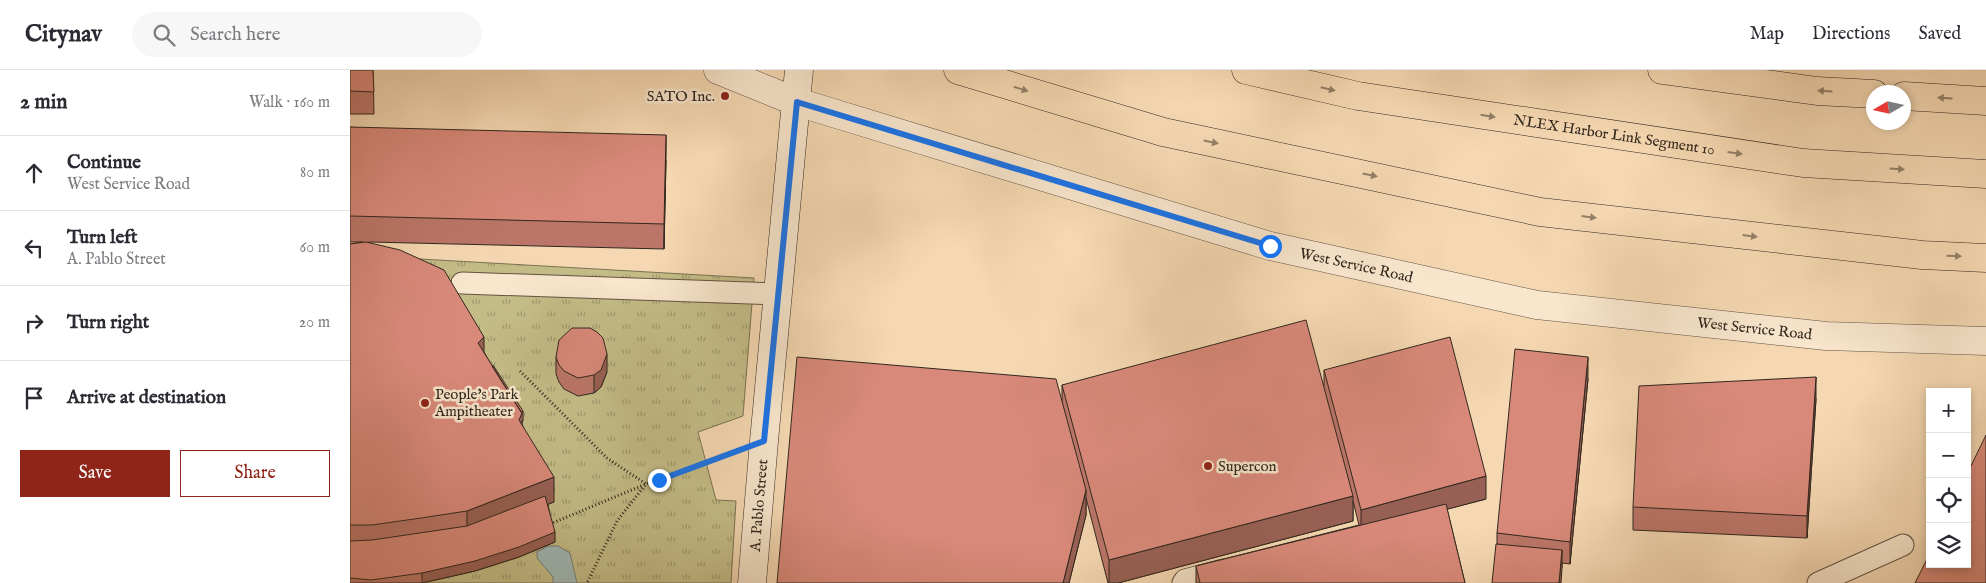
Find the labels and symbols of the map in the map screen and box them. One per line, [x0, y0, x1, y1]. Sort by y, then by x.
one-way arrow [1320, 85, 1335, 93]
north arrow [1866, 85, 1911, 130]
one-way arrow [1014, 86, 1029, 94]
place label: SATO Inc. [647, 87, 715, 106]
one-way arrow [1817, 87, 1833, 95]
marker: SATO Inc. [719, 90, 731, 102]
one-way arrow [1936, 94, 1952, 102]
street label: NLEX Harbor Link Segment 10 [1512, 110, 1716, 159]
one-way arrow [1480, 112, 1496, 120]
one-way arrow [1203, 138, 1218, 146]
one-way arrow [1727, 149, 1743, 157]
one-way arrow [1889, 165, 1905, 173]
one-way arrow [1362, 172, 1378, 180]
one-way arrow [1581, 213, 1597, 221]
one-way arrow [1742, 232, 1758, 240]
route start [1259, 235, 1282, 258]
street label: West Service Road [1298, 243, 1416, 287]
one-way arrow [1946, 253, 1962, 261]
street label: West Service Road [1696, 313, 1814, 344]
place label: People's Park Ampitheater [434, 385, 520, 421]
marker: People's Park Ampitheater [419, 397, 431, 409]
place label: Supercon [1218, 457, 1276, 476]
street label: A. Pablo Street [745, 458, 772, 553]
marker: Supercon [1202, 460, 1214, 472]
route end [648, 469, 671, 492]

